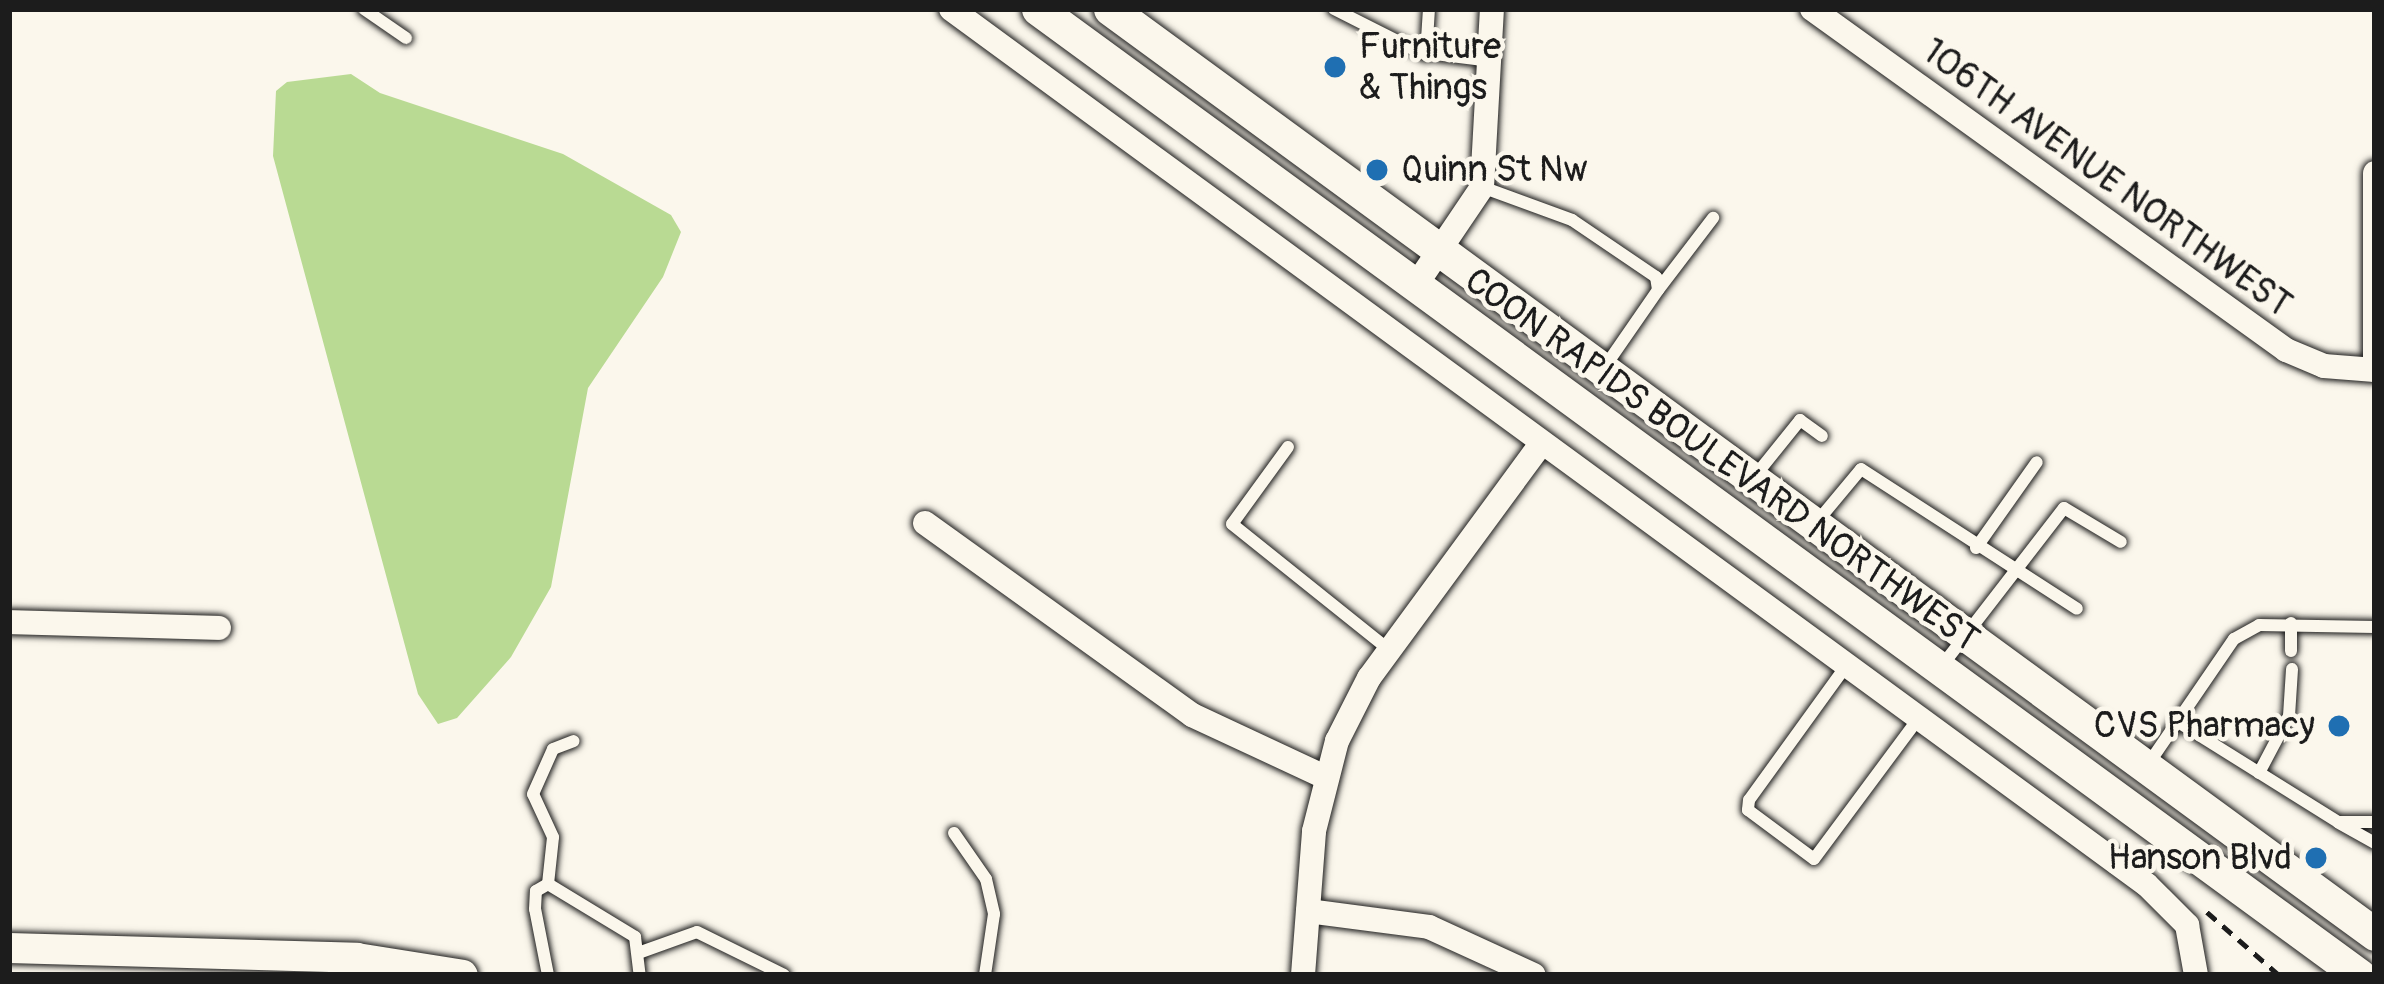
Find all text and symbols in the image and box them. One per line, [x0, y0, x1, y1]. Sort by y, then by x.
place label: Furniture & Things [1359, 24, 1501, 109]
street label: 106TH AVENUE NORTHWEST [1914, 30, 2300, 326]
marker: Furniture & Things [1322, 54, 1348, 80]
place label: Quinn St Nw [1401, 148, 1588, 192]
marker: Quinn St Nw [1364, 157, 1390, 183]
street label: COON RAPIDS BOULEVARD NORTHWEST [1457, 259, 1987, 661]
place label: CVS Pharmacy [2094, 704, 2315, 748]
marker: CVS Pharmacy [2326, 713, 2352, 739]
place label: Hanson Blvd [2108, 836, 2292, 880]
marker: Hanson Blvd [2303, 845, 2329, 871]

